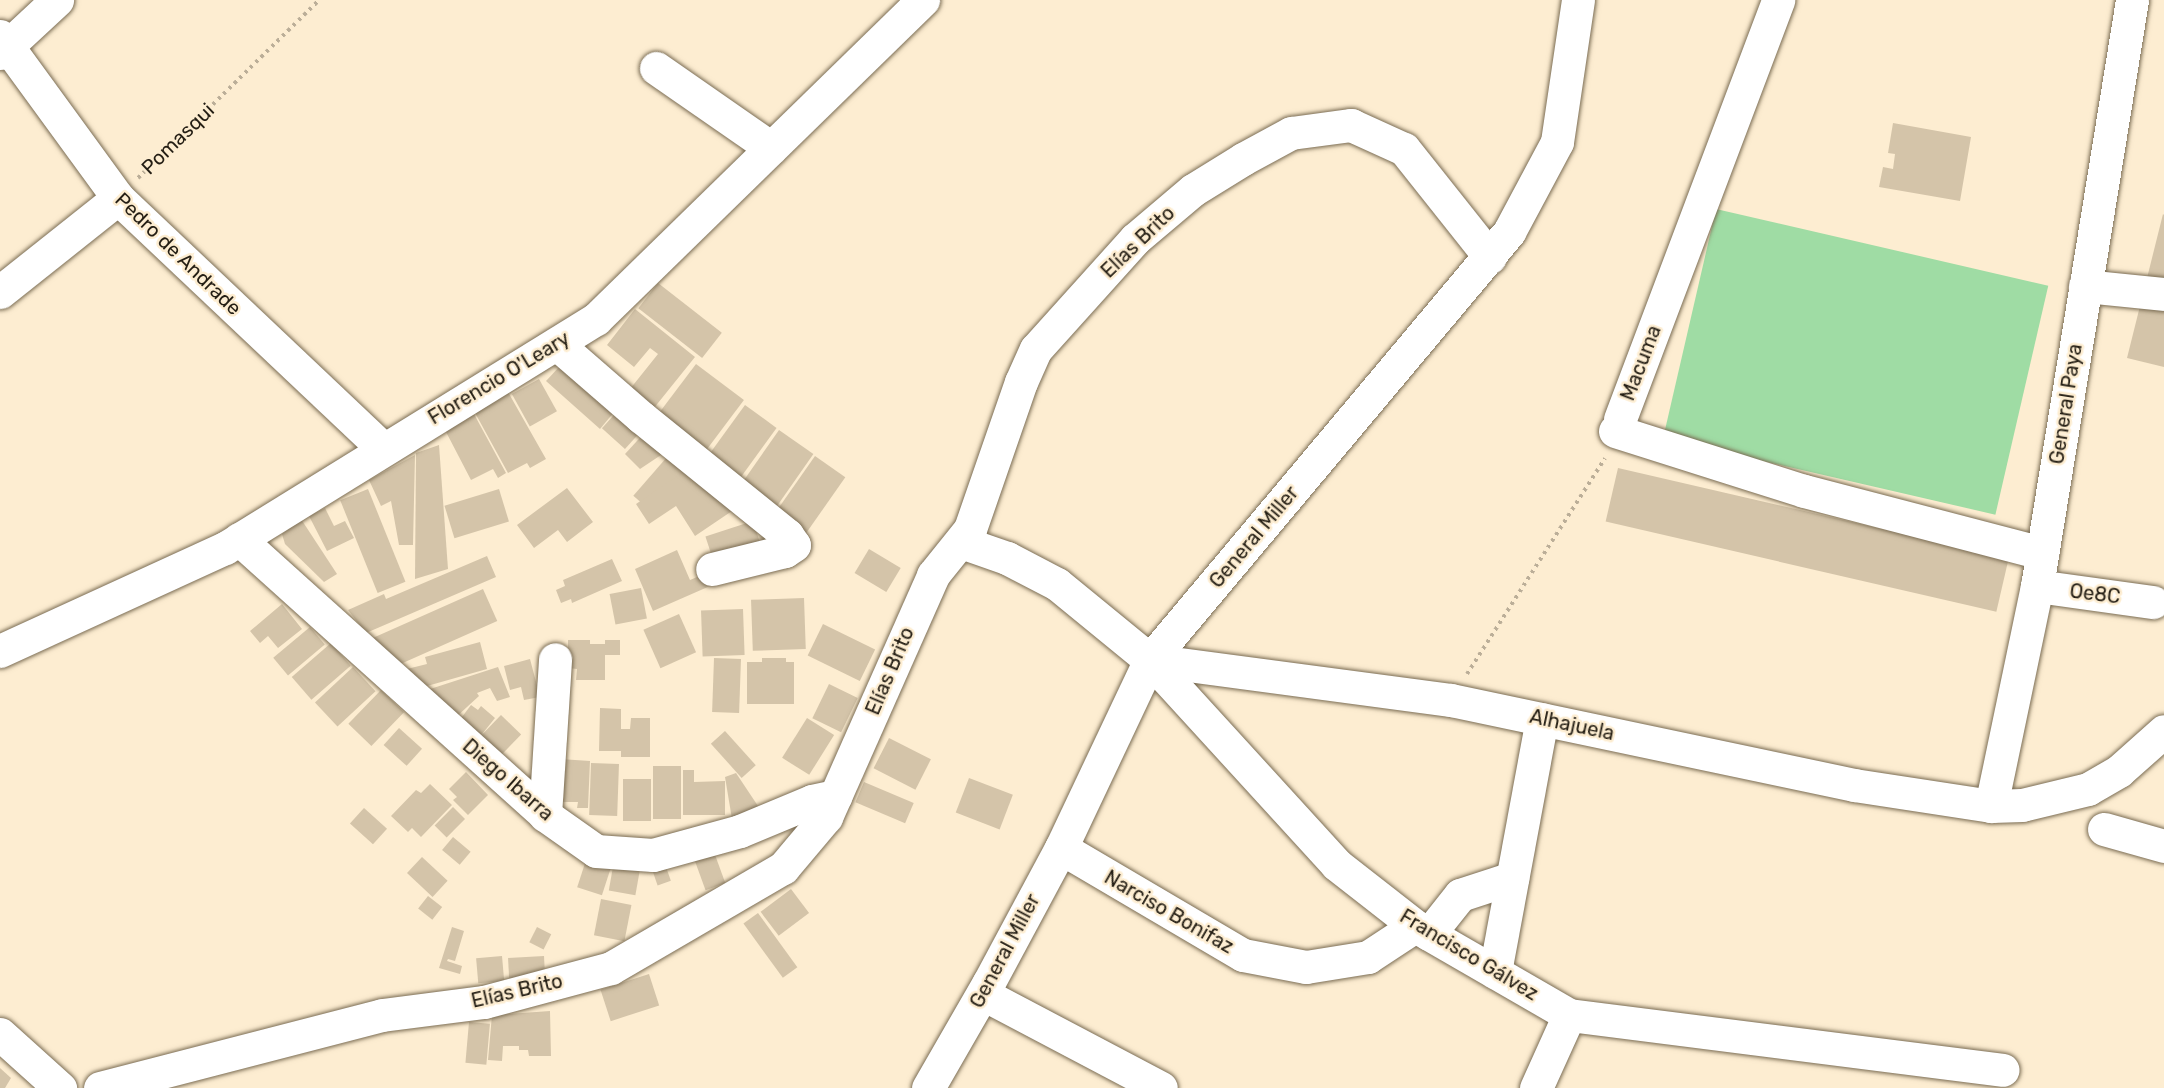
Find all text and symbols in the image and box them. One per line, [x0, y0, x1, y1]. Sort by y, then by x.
street label: Pomasqui [137, 98, 219, 180]
street label: Pedro de Andrade [110, 188, 246, 320]
street label: Elías Brito [1096, 201, 1180, 283]
street label: Macuma [1616, 322, 1666, 404]
street label: Florencio O'Leary [424, 326, 574, 430]
street label: General Paya [2045, 342, 2087, 466]
street label: General Miller [1204, 481, 1304, 593]
street label: Oe8C [2068, 579, 2122, 609]
street label: Elías Brito [861, 623, 919, 719]
street label: Alhajuela [1527, 704, 1617, 746]
street label: Diego Ibarra [458, 734, 558, 826]
street label: Narciso Bonifaz [1100, 865, 1238, 959]
street label: General Miller [965, 890, 1045, 1012]
street label: Francisco Gálvez [1395, 904, 1543, 1006]
street label: Elías Brito [469, 969, 565, 1013]

